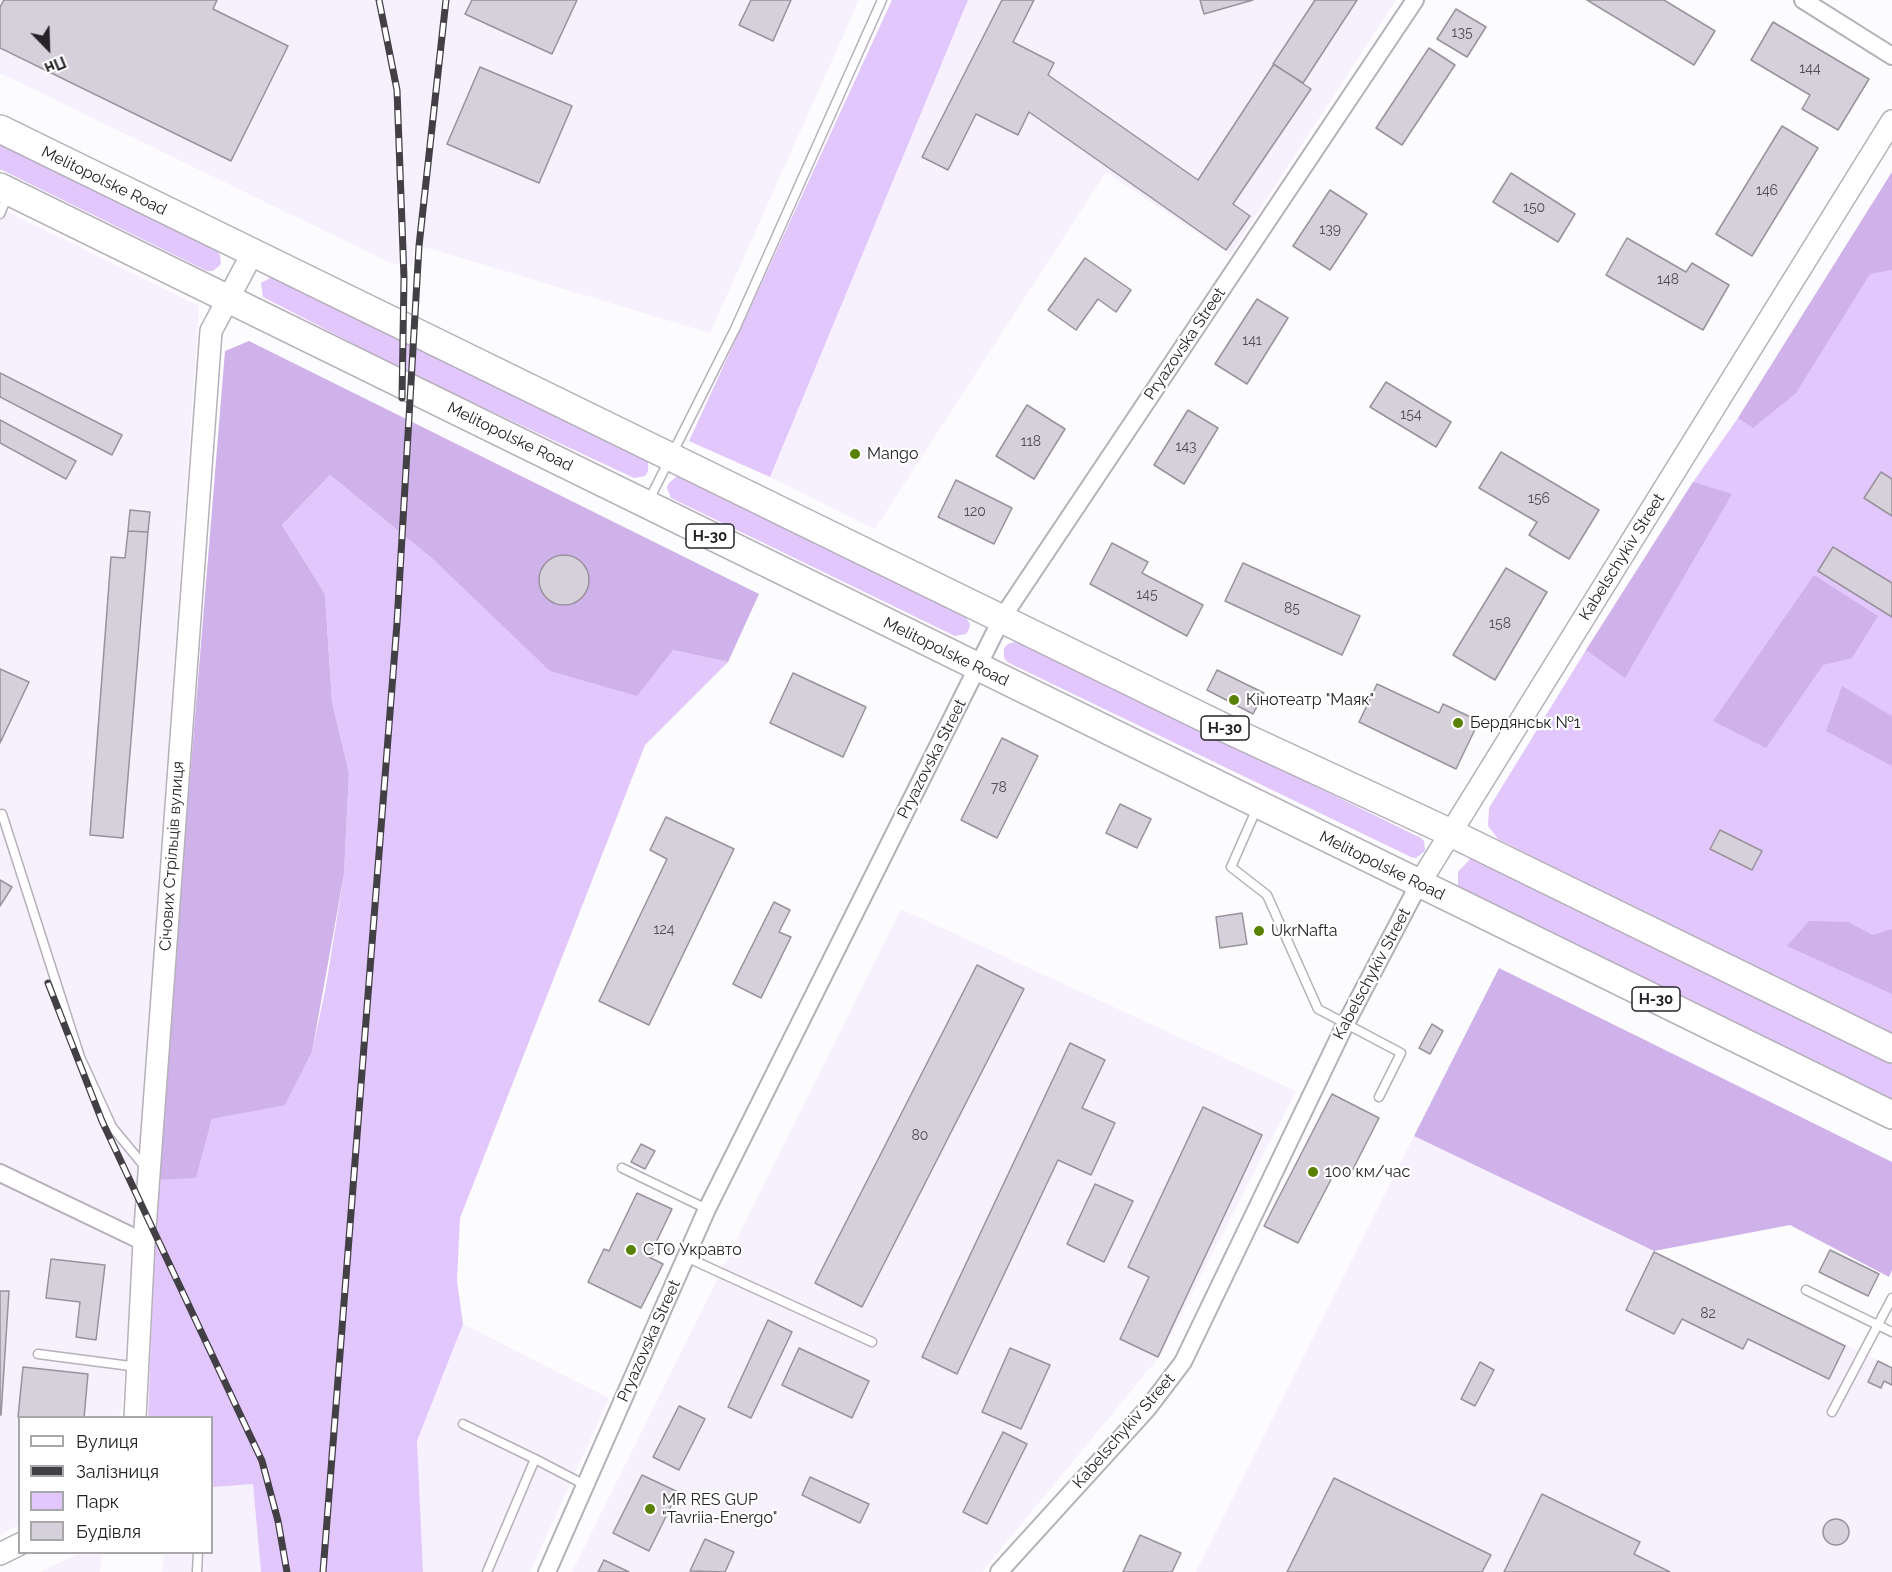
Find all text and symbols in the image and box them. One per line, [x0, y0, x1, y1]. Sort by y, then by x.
north arrow [18, 18, 78, 78]
house number: 135 [1451, 25, 1473, 41]
text: Пн [42, 52, 69, 78]
house number: 144 [1799, 61, 1821, 77]
street label: Melitopolske Road [38, 142, 170, 220]
house number: 146 [1756, 183, 1778, 199]
house number: 150 [1523, 200, 1545, 216]
house number: 139 [1319, 222, 1341, 238]
house number: 148 [1657, 272, 1679, 288]
street label: Pryazovska Street [1140, 284, 1230, 404]
house number: 141 [1242, 333, 1262, 349]
street label: Melitopolske Road [444, 398, 576, 476]
house number: 154 [1400, 407, 1422, 423]
house number: 118 [1021, 434, 1041, 450]
house number: 143 [1175, 439, 1197, 455]
place label: Mango [867, 444, 918, 464]
marker: Mango [848, 447, 862, 461]
street label: Kabelschykiv Street [1575, 490, 1669, 624]
house number: 156 [1528, 491, 1550, 507]
house number: 120 [964, 504, 986, 520]
road number: Н-30 [686, 524, 734, 548]
house number: 145 [1136, 587, 1158, 603]
house number: 85 [1284, 601, 1300, 617]
street label: Melitopolske Road [880, 613, 1012, 691]
house number: 158 [1489, 616, 1511, 632]
place label: Кінотеатр "Маяк" [1246, 690, 1374, 710]
marker: Кінотеатр "Маяк" [1227, 693, 1241, 707]
street label: Pryazovska Street [894, 696, 970, 822]
place label: Бердянськ №1 [1470, 713, 1581, 733]
road number: Н-30 [1201, 716, 1249, 740]
marker: Бердянськ №1 [1451, 716, 1465, 730]
street label: Січових Стрільців вулиця [156, 761, 188, 951]
house number: 78 [991, 780, 1007, 796]
street label: Melitopolske Road [1316, 827, 1448, 905]
street label: Kabelschykiv Street [1329, 905, 1415, 1043]
place label: UkrNafta [1271, 921, 1337, 941]
house number: 124 [654, 922, 674, 938]
marker: UkrNafta [1252, 924, 1266, 938]
road number: Н-30 [1632, 987, 1680, 1011]
house number: 80 [912, 1128, 928, 1144]
place label: 100 км/час [1325, 1162, 1410, 1182]
marker: 100 км/час [1306, 1165, 1320, 1179]
place label: СТО Укравто [643, 1240, 742, 1260]
marker: СТО Укравто [624, 1243, 638, 1257]
street label: Pryazovska Street [614, 1277, 684, 1405]
house number: 82 [1700, 1306, 1716, 1322]
street label: Kabelschykiv Street [1069, 1370, 1179, 1492]
legend [18, 1416, 213, 1554]
text: Вулиця [76, 1431, 138, 1452]
text: Залізниця [76, 1461, 159, 1482]
place label: MR RES GUP "Tavriia-Energo" [662, 1490, 777, 1528]
text: Парк [76, 1491, 119, 1512]
marker: MR RES GUP "Tavriia-Energo" [643, 1502, 657, 1516]
text: Будівля [76, 1521, 141, 1542]

